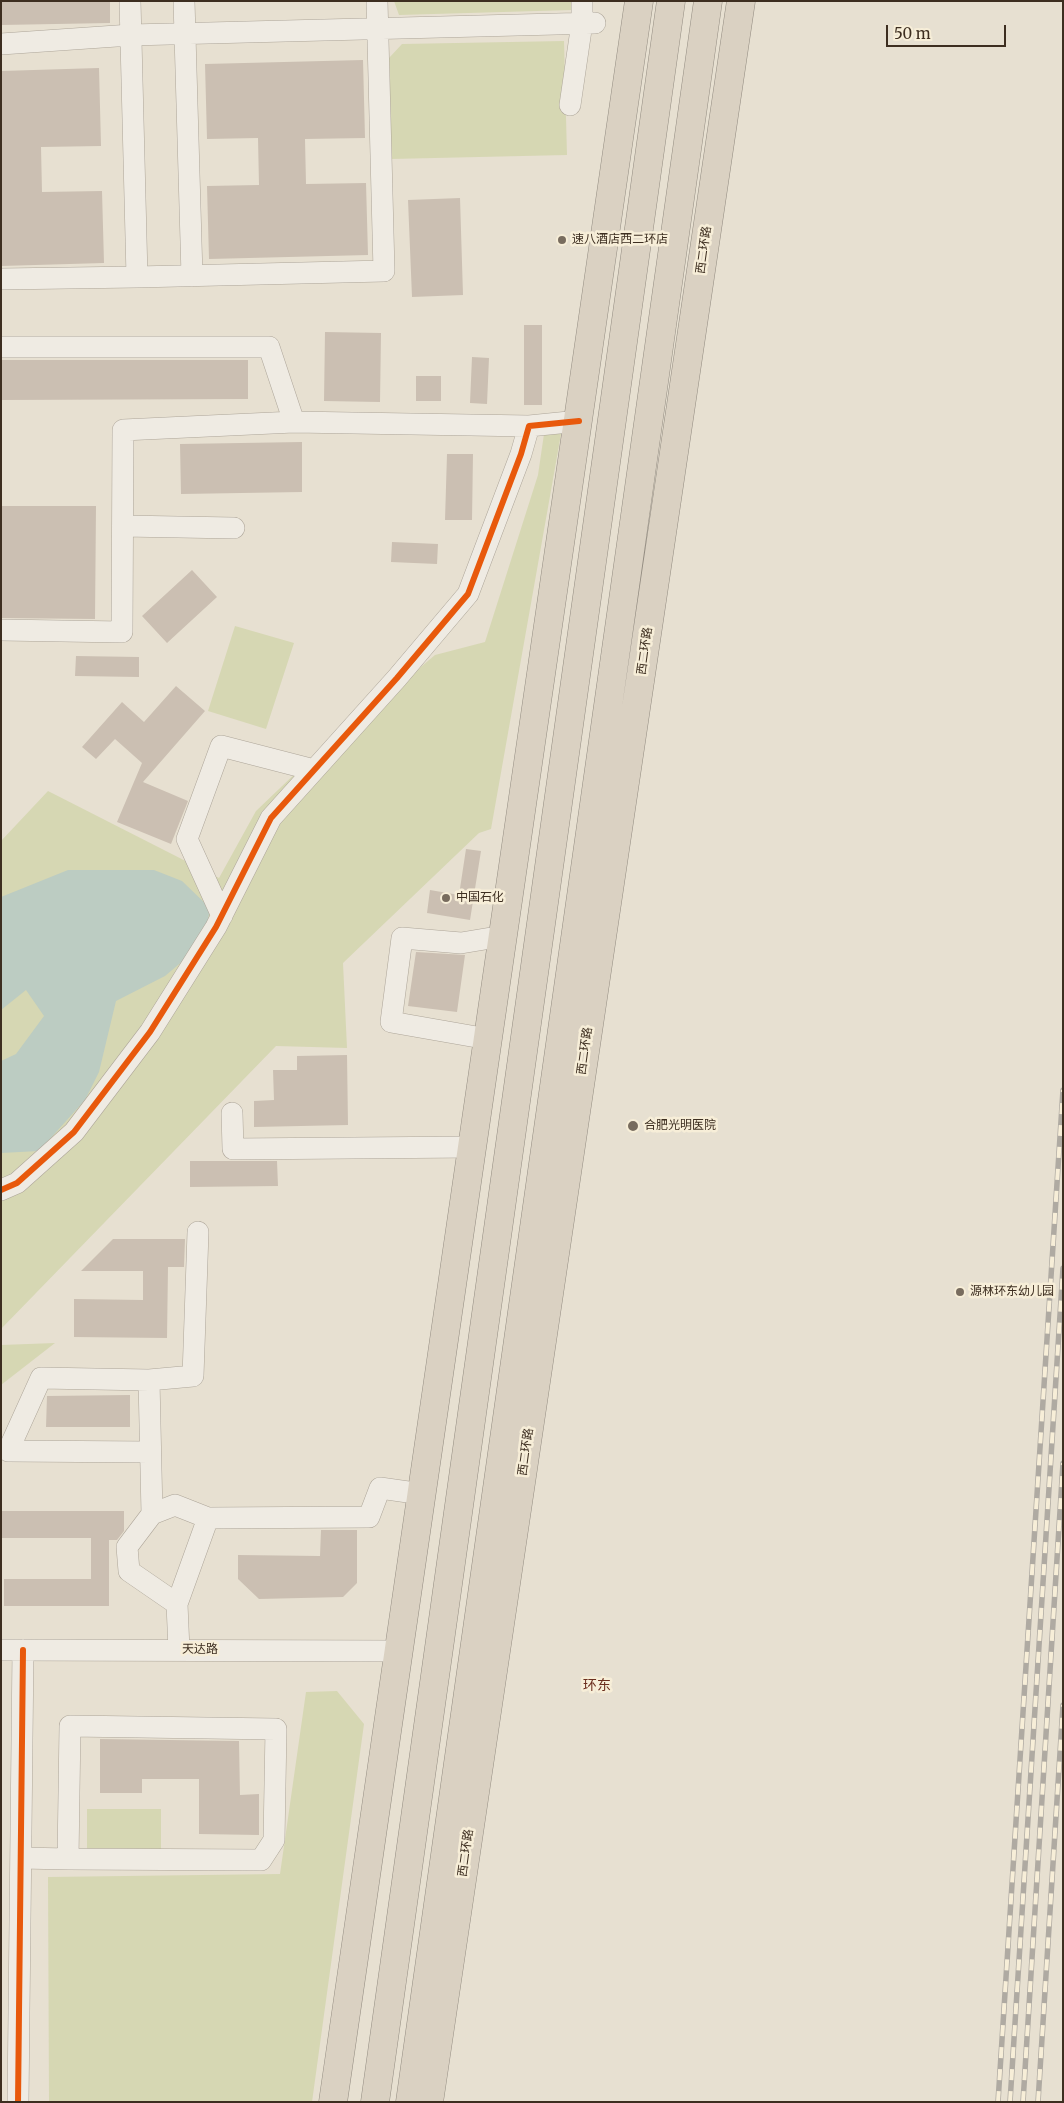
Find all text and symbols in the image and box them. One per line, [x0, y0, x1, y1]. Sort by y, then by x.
scale bar [889, 15, 1009, 47]
text: 50 m [894, 24, 931, 43]
street label: 西二环路 [694, 225, 714, 275]
place label: 速八酒店西二环店 [572, 233, 668, 247]
marker: 速八酒店西二环店 [556, 234, 568, 246]
street label: 西二环路 [635, 626, 655, 676]
place label: 中国石化 [456, 891, 504, 905]
marker: 中国石化 [440, 892, 452, 904]
street label: 西二环路 [575, 1026, 595, 1076]
marker: 合肥光明医院 [626, 1119, 640, 1133]
place label: 合肥光明医院 [644, 1119, 716, 1133]
place label: 源林环东幼儿园 [970, 1285, 1054, 1299]
marker: 源林环东幼儿园 [954, 1286, 966, 1298]
street label: 西二环路 [516, 1427, 536, 1477]
street label: 天达路 [182, 1643, 218, 1657]
district label: 环东 [583, 1678, 611, 1694]
street label: 西二环路 [456, 1828, 476, 1878]

